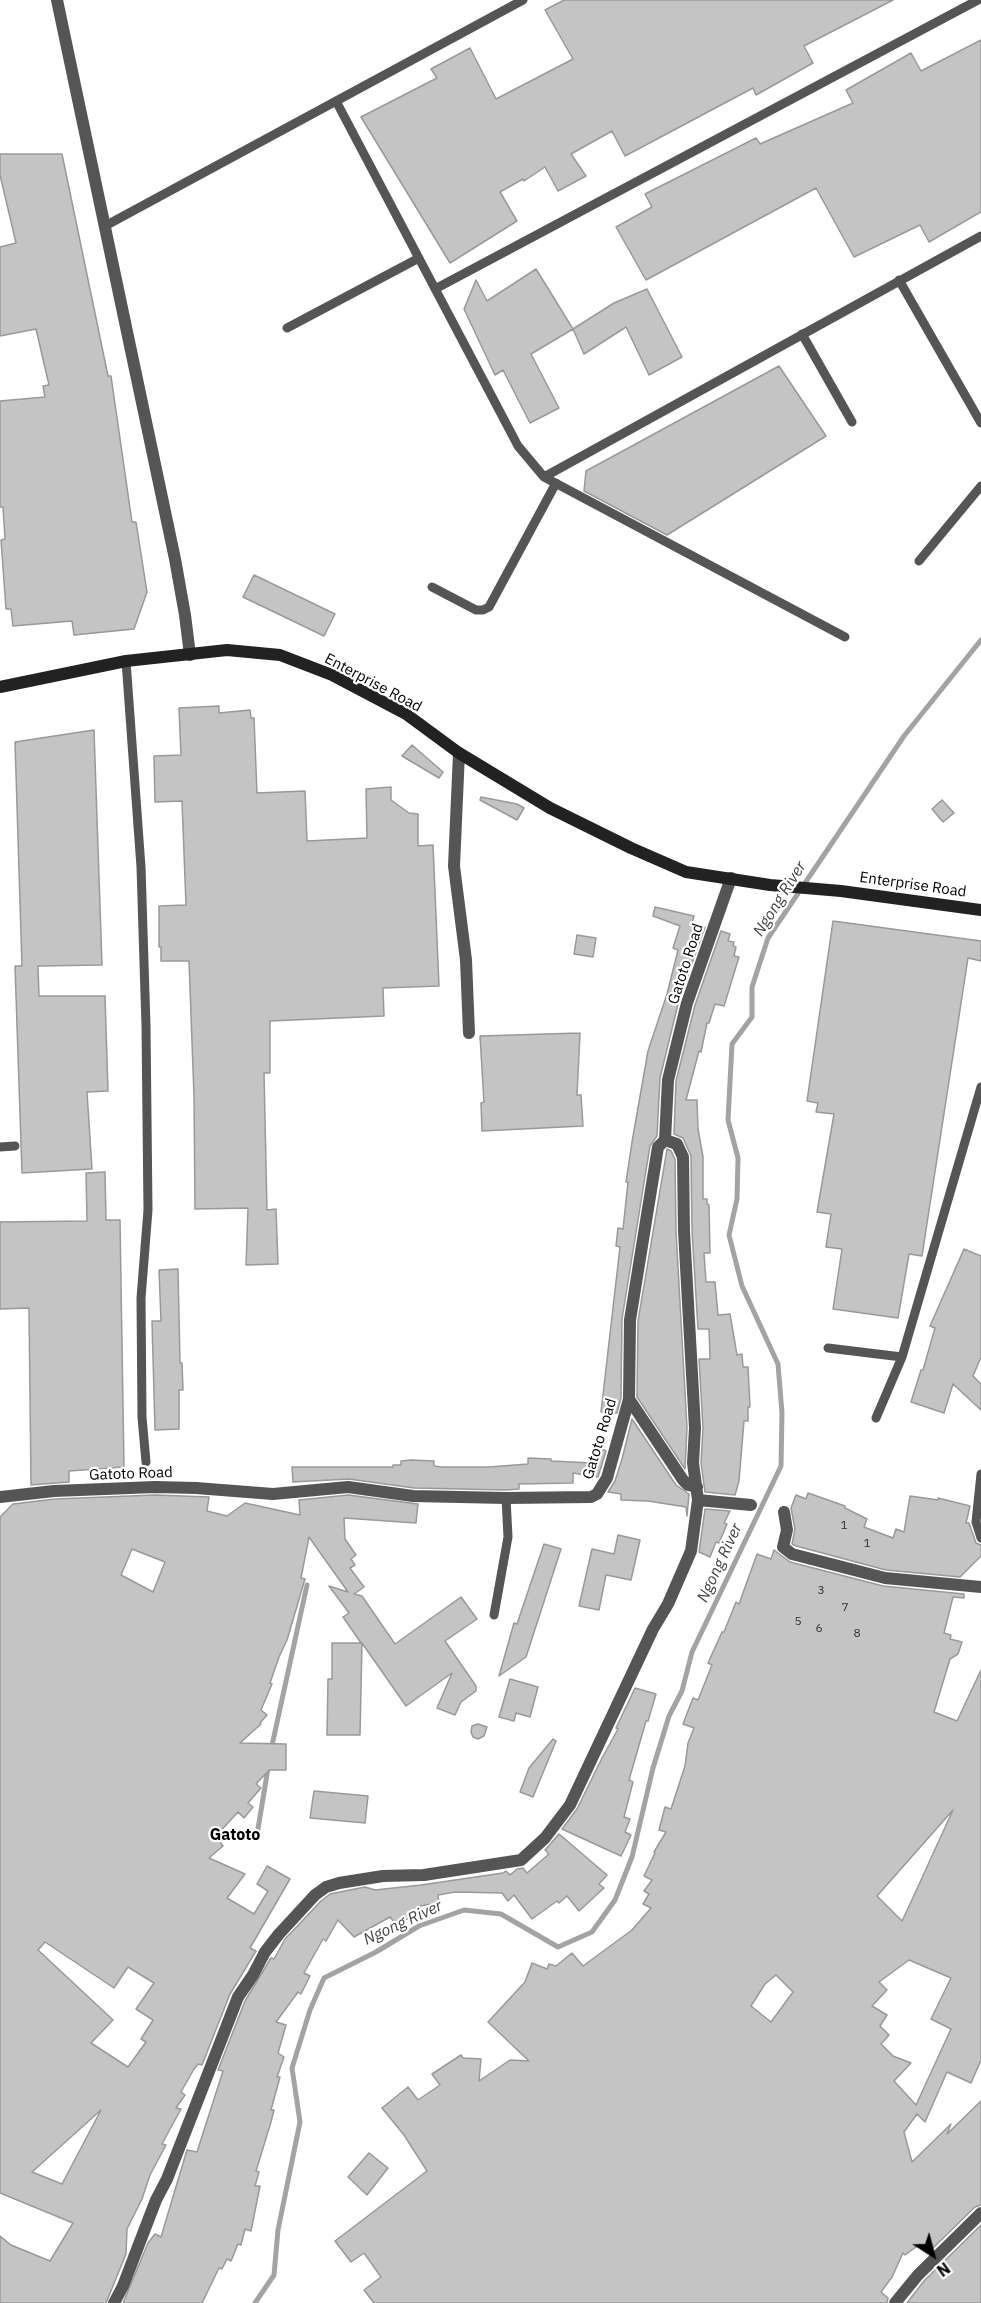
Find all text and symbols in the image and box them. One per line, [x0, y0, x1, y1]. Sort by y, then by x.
street label: Enterprise Road [321, 650, 425, 716]
water label: Ngong River [749, 858, 811, 940]
street label: Enterprise Road [858, 869, 968, 901]
street label: Gatoto Road [665, 921, 707, 1007]
street label: Gatoto Road [579, 1396, 621, 1482]
street label: Gatoto Road [89, 1464, 173, 1484]
house number: 1 [840, 1519, 848, 1533]
water label: Ngong River [693, 1521, 747, 1605]
house number: 1 [863, 1537, 871, 1551]
house number: 3 [817, 1584, 825, 1598]
house number: 7 [841, 1601, 849, 1615]
house number: 5 [794, 1615, 802, 1629]
house number: 6 [815, 1622, 823, 1636]
house number: 8 [853, 1627, 861, 1641]
district label: Gatoto [210, 1825, 260, 1845]
water label: Ngong River [361, 1896, 445, 1950]
north arrow [903, 2225, 963, 2285]
text: N [933, 2258, 954, 2281]

